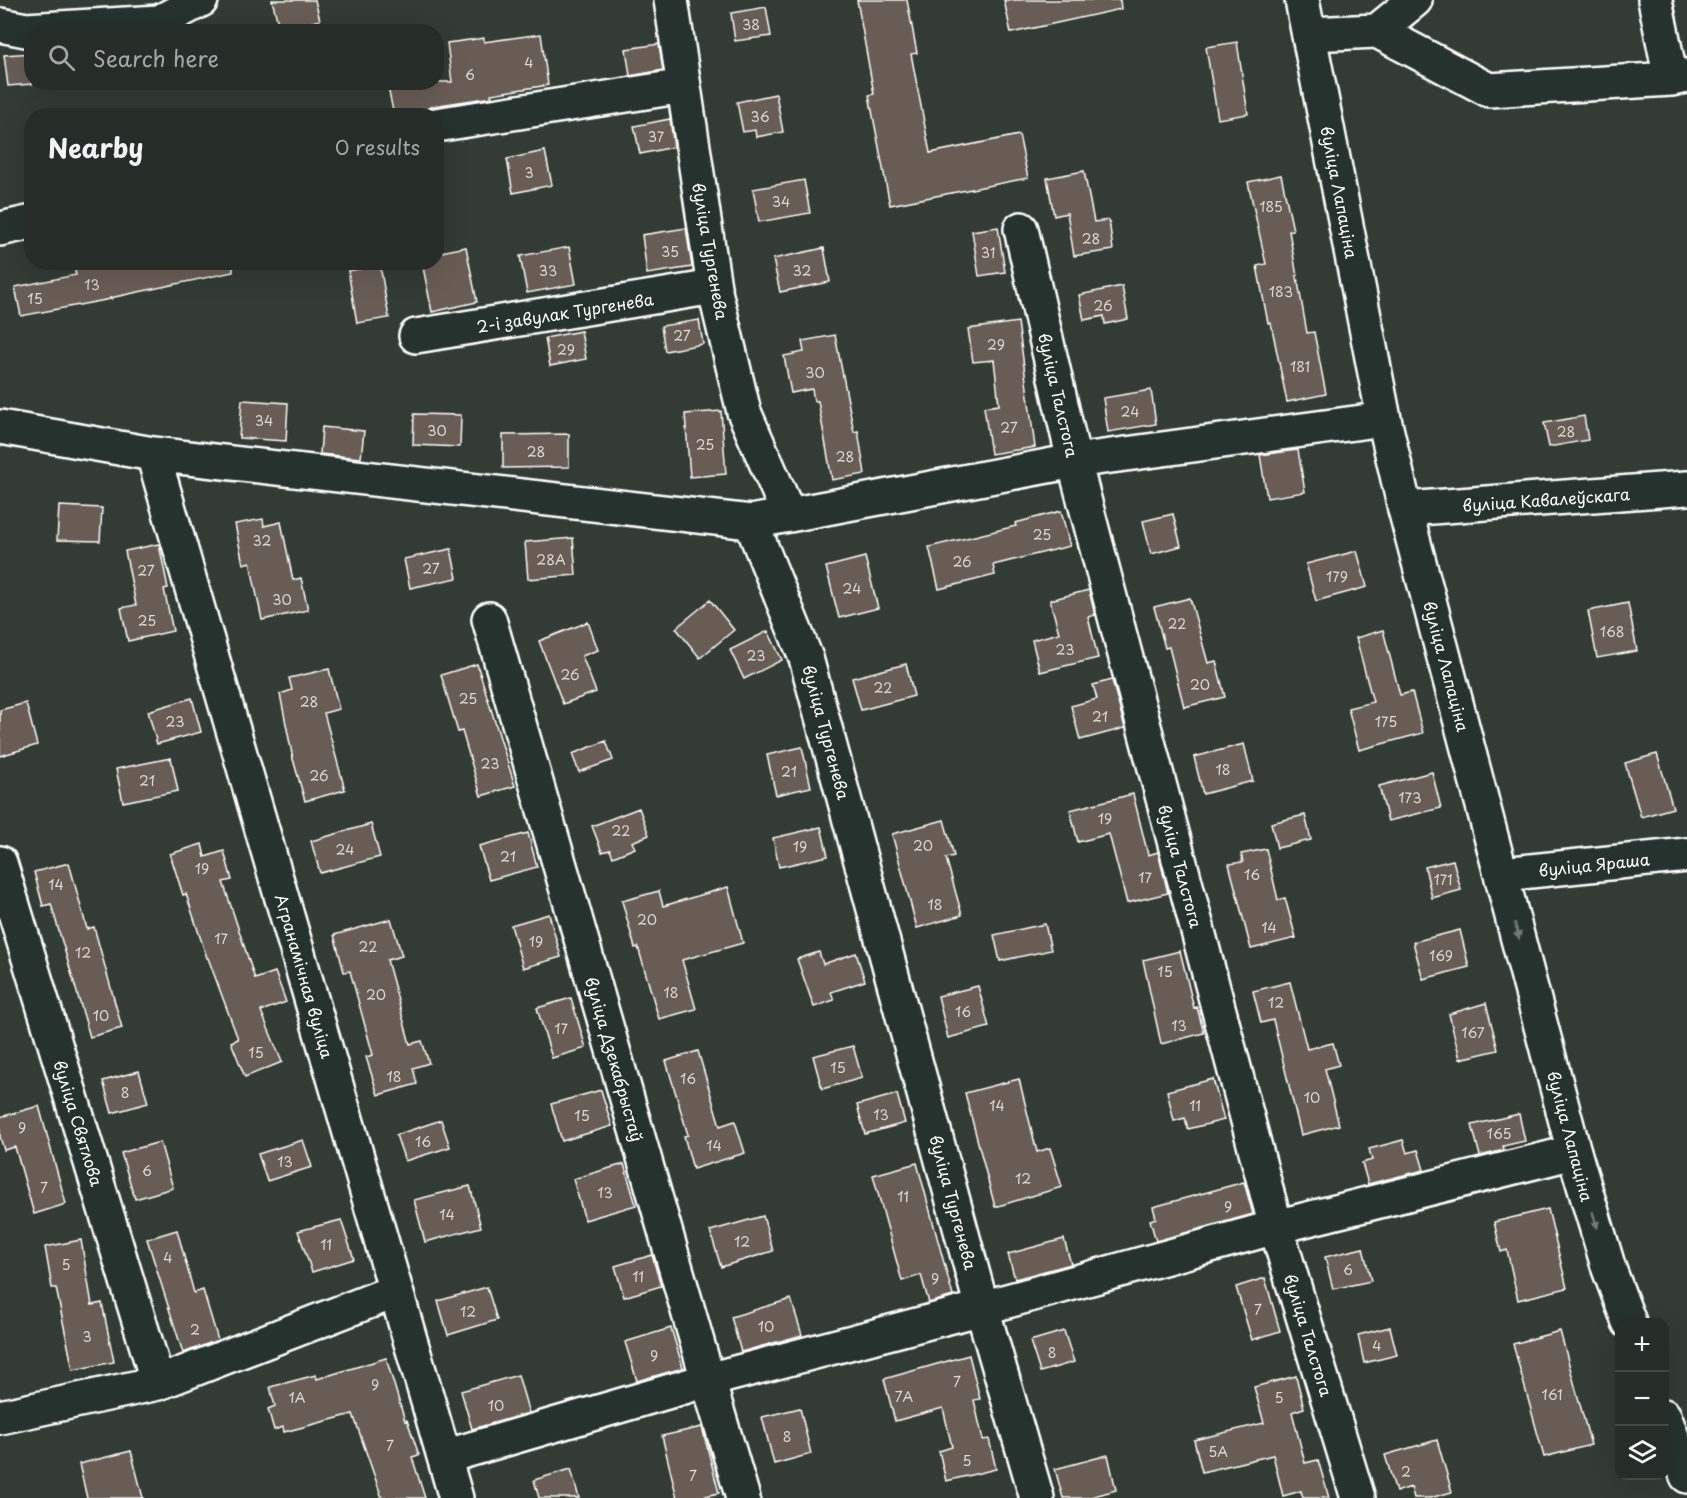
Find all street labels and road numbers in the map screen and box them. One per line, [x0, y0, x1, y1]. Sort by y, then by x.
street label: вуліца Лапаціна [1315, 124, 1365, 260]
street label: вуліца Тургенева [687, 181, 735, 321]
street label: 2-і завулак Тургенева [475, 286, 655, 338]
street label: вуліца Талстога [1033, 330, 1085, 460]
street label: вуліца Кавалеўскага [1461, 481, 1631, 517]
street label: вуліца Лапаціна [1418, 598, 1476, 734]
street label: вуліца Тургенева [797, 662, 857, 802]
street label: вуліца Талстога [1153, 802, 1209, 930]
street label: вуліца Яраша [1537, 846, 1651, 882]
street label: Агранамічная вуліца [270, 891, 340, 1061]
street label: вуліца Дзекабрыстаў [580, 974, 650, 1144]
street label: вуліца Святлова [48, 1057, 110, 1189]
street label: вуліца Лапаціна [1542, 1068, 1600, 1204]
street label: вуліца Тургенева [924, 1132, 984, 1272]
street label: вуліца Талстога [1279, 1271, 1339, 1399]

